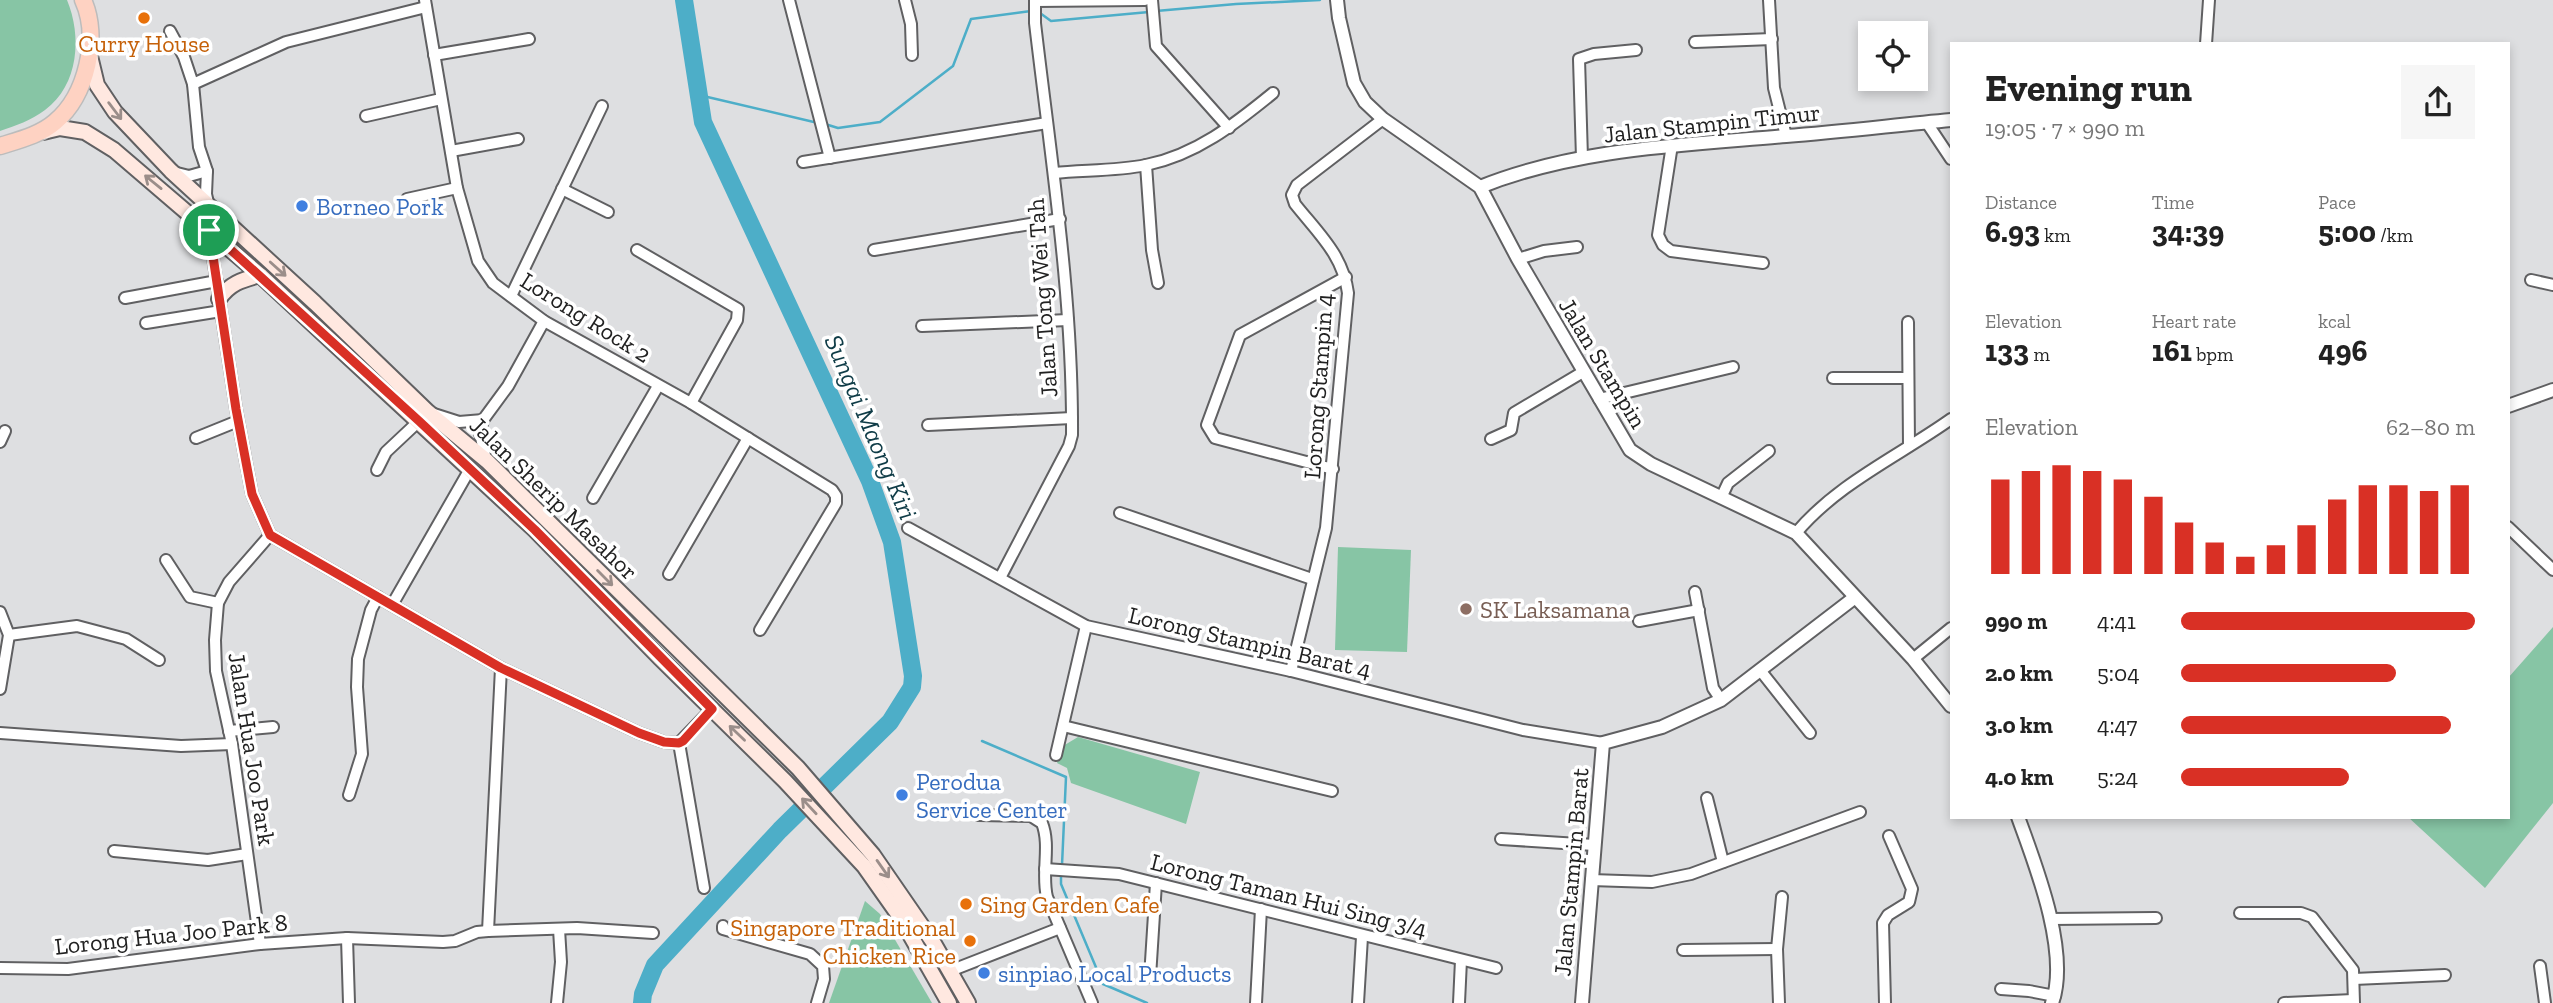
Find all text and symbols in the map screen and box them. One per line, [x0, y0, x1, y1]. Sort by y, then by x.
marker: Curry House [136, 10, 152, 26]
map controls [1858, 21, 1928, 91]
button: locate [1858, 21, 1928, 91]
place label: Curry House [78, 29, 210, 58]
text: Evening run [1985, 65, 2192, 111]
button: share [2401, 65, 2475, 139]
street label: Jalan Stampin Timur [1602, 97, 1822, 149]
one-way arrow [108, 101, 122, 120]
text: 19:05 · 7 × 990 m [1985, 114, 2145, 142]
one-way arrow [144, 175, 162, 190]
text: Distance [1985, 191, 2057, 214]
text: Time [2152, 191, 2194, 214]
text: Pace [2318, 191, 2356, 214]
place label: Borneo Pork [316, 192, 444, 221]
street label: Jalan Tong Wei Tah [1021, 197, 1063, 398]
marker: Borneo Pork [294, 198, 310, 214]
pin [179, 200, 239, 260]
icon: arrive [190, 211, 228, 249]
text: 6.93 [1985, 214, 2040, 250]
text: 34:39 [2152, 214, 2224, 250]
text: 5:00 [2318, 214, 2376, 250]
text: km [2040, 224, 2071, 247]
text: /km [2376, 224, 2413, 247]
one-way arrow [269, 261, 286, 278]
street label: Lorong Rock 2 [515, 265, 657, 369]
street label: Lorong Stampin 4 [1297, 292, 1339, 480]
street label: Jalan Stampin [1553, 293, 1653, 434]
text: Elevation [1985, 310, 2062, 333]
text: Heart rate [2152, 310, 2236, 333]
text: kcal [2318, 310, 2351, 333]
water label: Sungai Maong Kiri [818, 330, 924, 524]
text: 133 [1985, 333, 2029, 369]
text: 161 [2152, 333, 2192, 369]
text: 496 [2318, 333, 2368, 369]
text: m [2029, 343, 2050, 366]
text: bpm [2192, 343, 2233, 366]
street label: Jalan Sherip Masahor [464, 410, 644, 586]
text: Elevation [1985, 413, 2078, 441]
text: 62–80 m [2386, 413, 2475, 441]
one-way arrow [596, 570, 613, 587]
place label: SK Laksamana [1480, 595, 1631, 624]
street label: Lorong Stampin Barat 4 [1126, 600, 1374, 684]
marker: SK Laksamana [1458, 601, 1474, 617]
text: 990 m [1985, 607, 2047, 635]
text: 4:41 [2097, 607, 2136, 635]
street label: Jalan Hua Joo Park [222, 651, 282, 848]
text: 2.0 km [1985, 659, 2053, 687]
text: 5:04 [2097, 659, 2140, 687]
text: 3.0 km [1985, 711, 2053, 739]
text: 4:47 [2097, 711, 2137, 739]
one-way arrow [728, 725, 745, 742]
text: 4.0 km [1985, 763, 2054, 791]
text: 5:24 [2097, 763, 2138, 791]
place label: Perodua Service Center [916, 767, 1068, 824]
street label: Jalan Stampin Barat [1547, 767, 1595, 977]
marker: Perodua Service Center [894, 787, 910, 803]
one-way arrow [800, 798, 817, 815]
street label: Lorong Taman Hui Sing 3/4 [1148, 847, 1430, 943]
one-way arrow [876, 859, 890, 878]
place label: Sing Garden Cafe [980, 890, 1160, 919]
marker: Sing Garden Cafe [958, 896, 974, 912]
street label: Lorong Hua Joo Park 8 [53, 907, 289, 961]
place label: Singapore Traditional Chicken Rice [730, 913, 956, 970]
marker: Singapore Traditional Chicken Rice [962, 933, 978, 949]
place label: sinpiao Local Products [998, 959, 1231, 988]
marker: sinpiao Local Products [976, 965, 992, 981]

